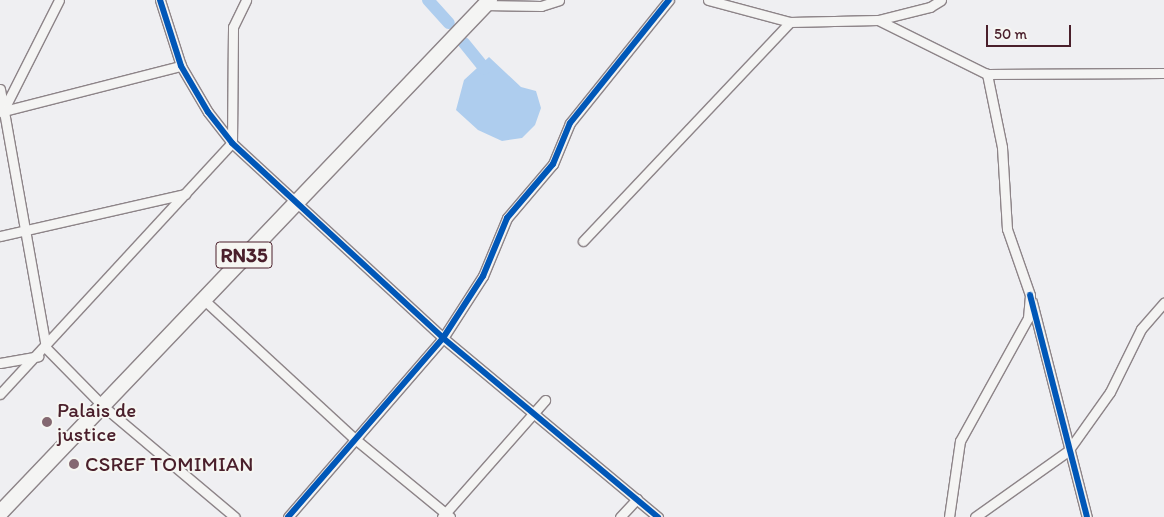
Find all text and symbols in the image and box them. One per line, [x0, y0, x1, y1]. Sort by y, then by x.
scale bar [989, 15, 1074, 47]
text: 50 m [994, 25, 1027, 43]
road number: RN35 [215, 238, 273, 272]
place label: Palais de justice [57, 397, 136, 447]
marker: Palais de justice [41, 416, 53, 428]
place label: CSREF TOMIMIAN [85, 451, 251, 477]
marker: CSREF TOMIMIAN [67, 457, 81, 471]

